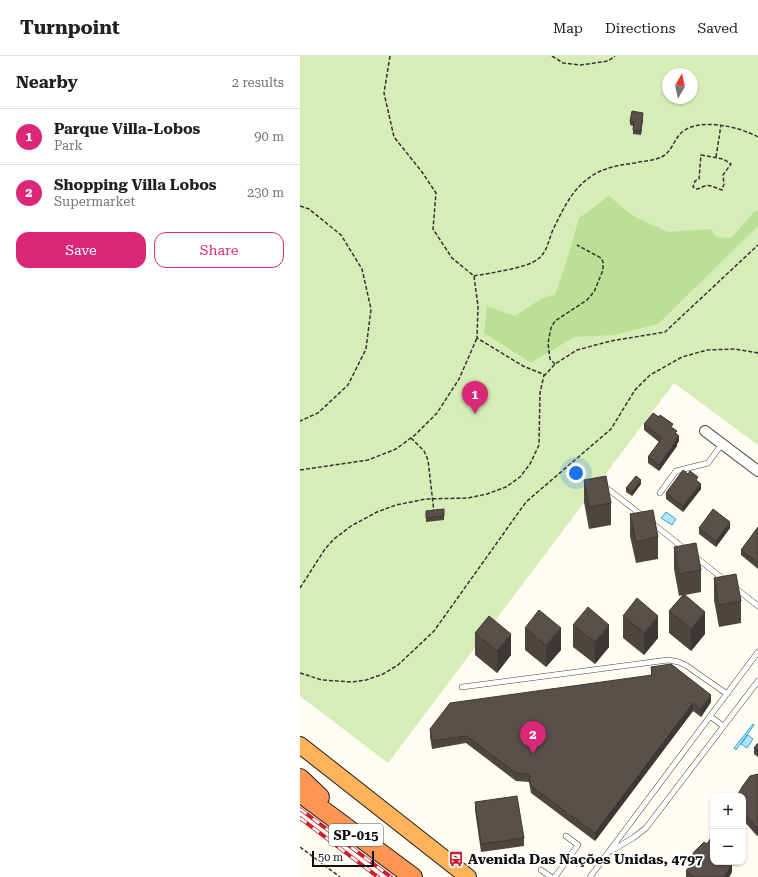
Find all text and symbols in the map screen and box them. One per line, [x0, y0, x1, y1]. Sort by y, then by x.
text: Turnpoint [20, 16, 120, 39]
text: Map [553, 20, 583, 36]
text: Directions [605, 20, 675, 36]
text: Saved [697, 20, 738, 36]
north arrow [662, 68, 698, 104]
text: Nearby [16, 72, 78, 92]
text: 2 results [232, 75, 284, 90]
text: Parque Villa-Lobos [54, 120, 200, 138]
text: 1 [25, 129, 33, 144]
text: 90 m [254, 129, 284, 144]
text: Park [54, 138, 83, 153]
text: Shopping Villa Lobos [54, 176, 217, 194]
text: 2 [25, 185, 33, 200]
text: 230 m [247, 185, 284, 200]
text: Supermarket [54, 194, 135, 209]
button: Save [16, 232, 146, 268]
button: Share [154, 232, 284, 268]
pin: 1 [462, 381, 488, 414]
your location [566, 463, 586, 483]
pin: 2 [520, 721, 546, 754]
map controls [710, 793, 746, 865]
button: + [710, 793, 746, 829]
road number: SP-015 [329, 824, 383, 846]
button: − [710, 829, 746, 865]
scale bar [312, 849, 374, 868]
bus stop icon: Avenida Das Nações Unidas, 4797 [447, 850, 465, 868]
text: 50 m [318, 851, 343, 864]
place label: Avenida Das Nações Unidas, 4797 [468, 851, 703, 867]

